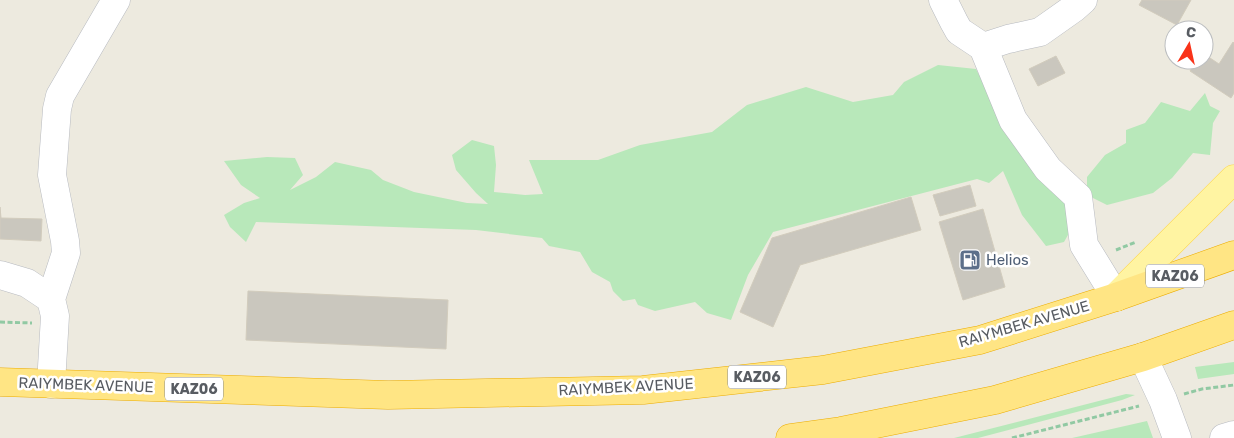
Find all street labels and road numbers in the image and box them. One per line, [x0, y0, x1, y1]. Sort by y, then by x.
road number: KАZ06 [1146, 264, 1204, 288]
street label: RAIYMBEK AVENUE [957, 297, 1091, 351]
road number: KАZ06 [728, 366, 786, 388]
street label: RAIYMBEK AVENUE [18, 374, 154, 396]
street label: RAIYMBEK AVENUE [558, 374, 694, 400]
road number: KАZ06 [165, 378, 223, 400]

